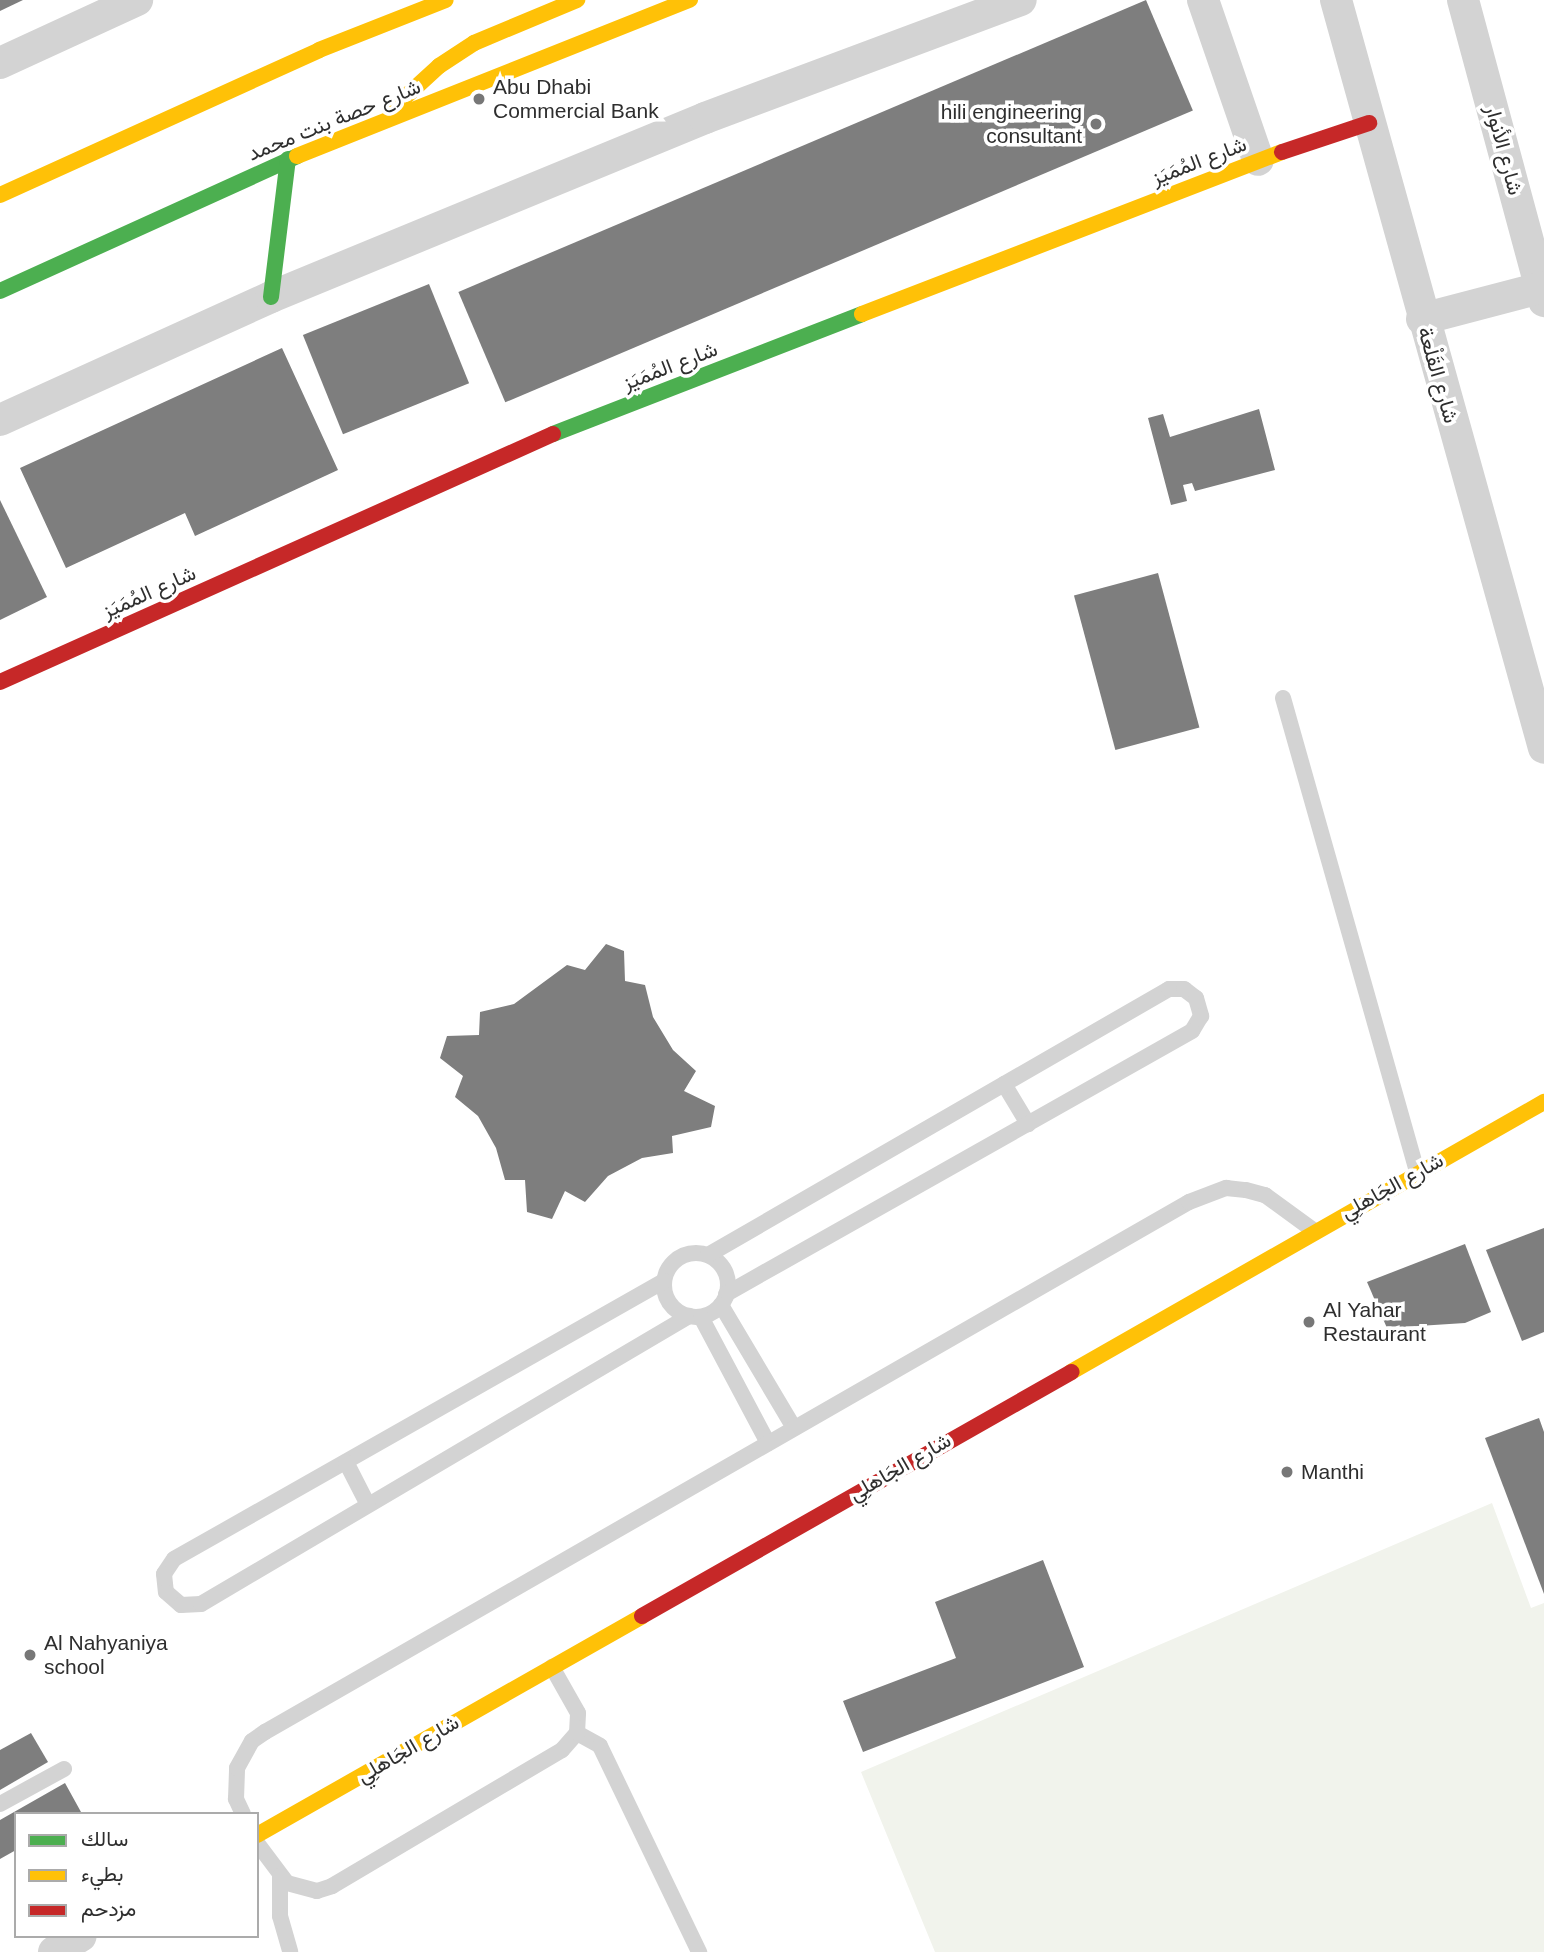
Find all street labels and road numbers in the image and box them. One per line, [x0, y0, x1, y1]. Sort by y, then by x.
street label: شارع حصة بنت محمد [244, 74, 424, 166]
street label: شارع الأنوار [1480, 102, 1528, 198]
street label: شارع المُمَيَز [1148, 131, 1250, 191]
street label: شارع القَلْعة [1412, 324, 1464, 426]
street label: شارع المُمَيَز [619, 336, 721, 396]
street label: شارع المُمَيَز [98, 560, 200, 624]
street label: شارع الجَاهلِي [1336, 1147, 1448, 1225]
street label: شارع الجَاهلِي [844, 1428, 956, 1506]
street label: شارع الجَاهلِي [352, 1710, 464, 1788]

